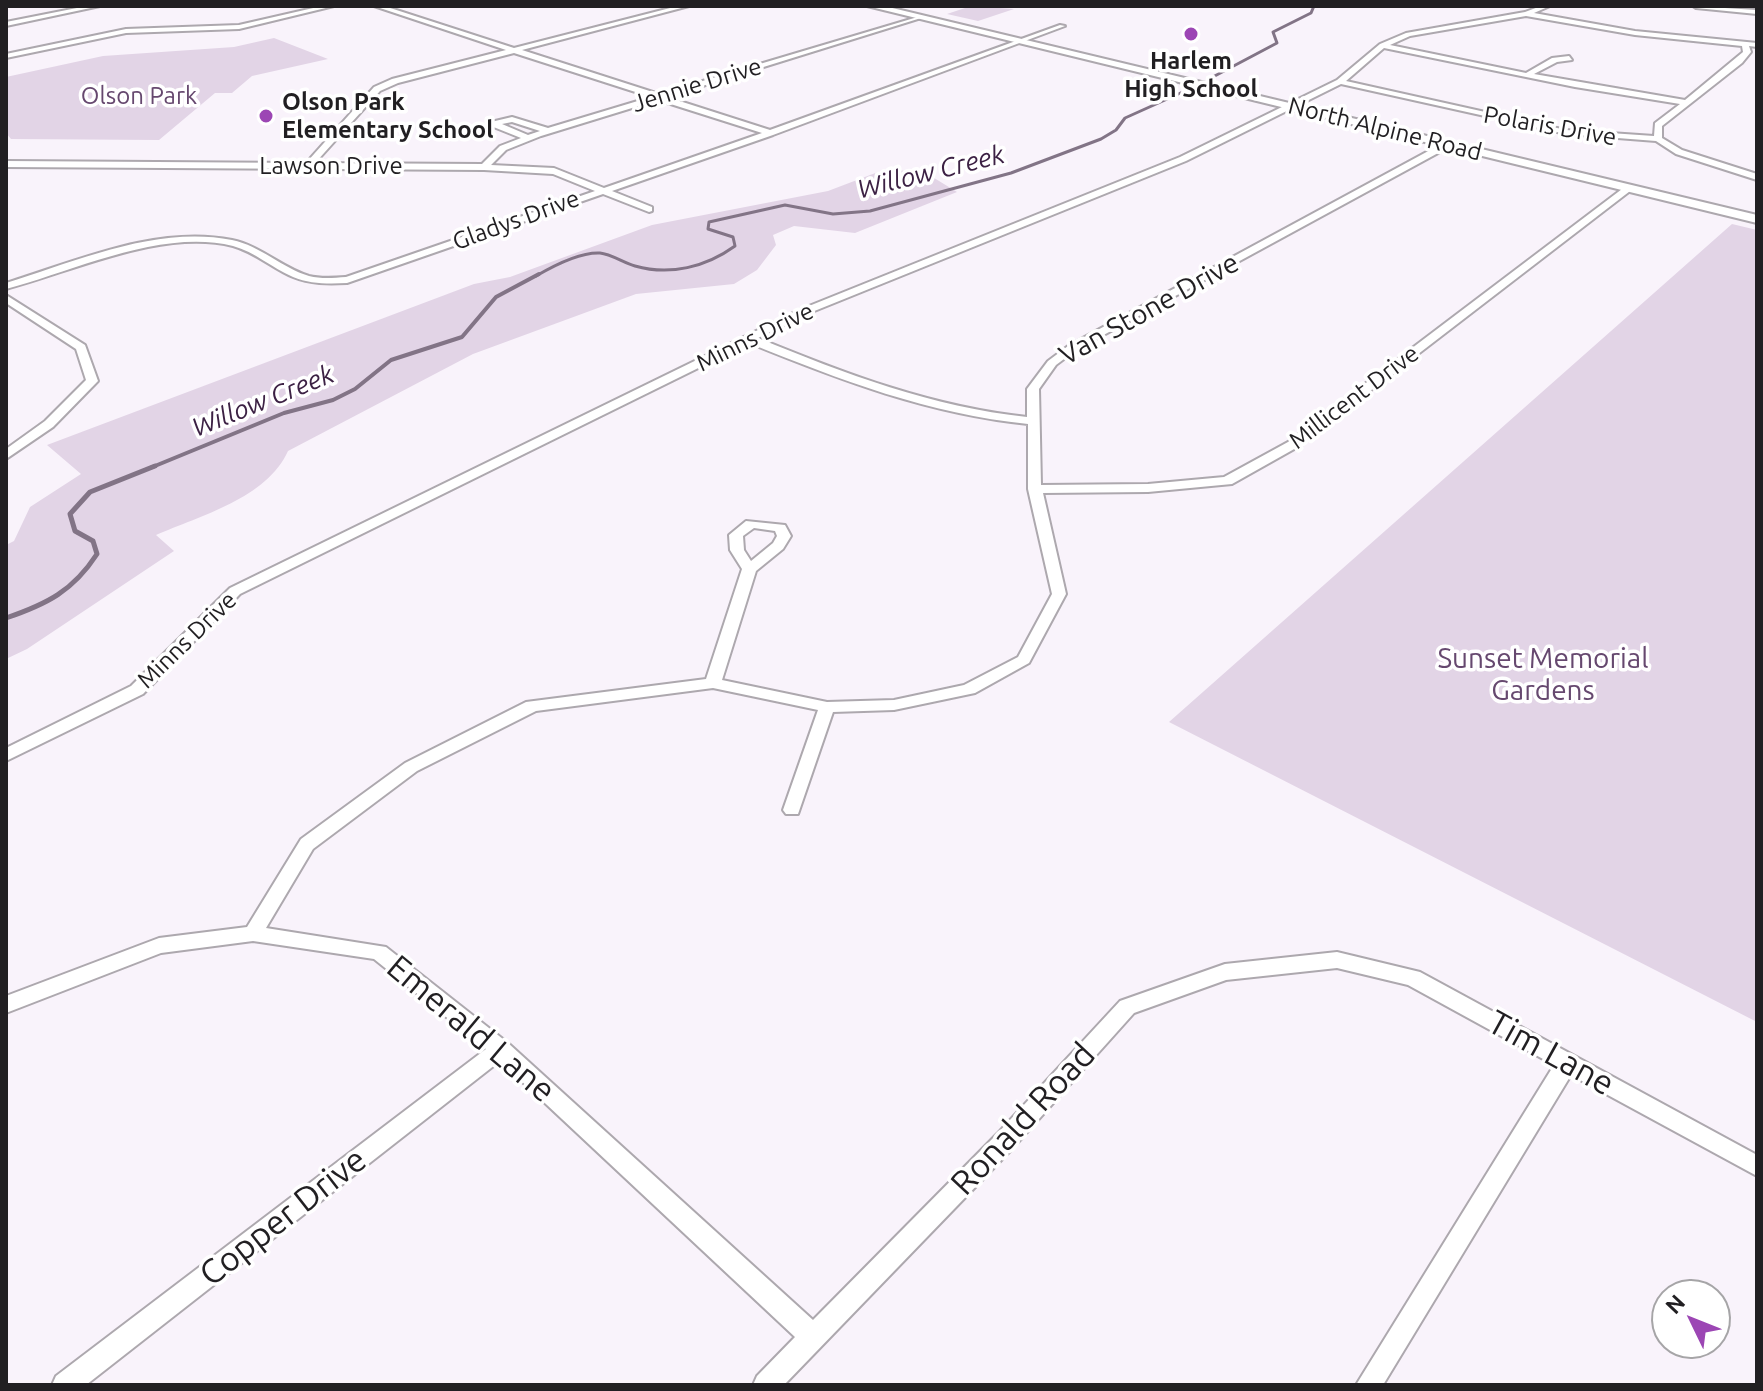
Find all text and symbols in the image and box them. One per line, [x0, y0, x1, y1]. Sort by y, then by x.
marker: Harlem High School [1182, 25, 1200, 43]
place label: Harlem High School [1124, 47, 1258, 103]
street label: Jennie Drive [629, 52, 765, 118]
park label: Olson Park [81, 82, 197, 110]
place label: Olson Park Elementary School [282, 88, 494, 144]
street label: North Alpine Road [1285, 91, 1485, 167]
street label: Polaris Drive [1481, 100, 1619, 152]
marker: Olson Park Elementary School [257, 107, 275, 125]
water label: Willow Creek [854, 139, 1008, 205]
street label: Lawson Drive [259, 152, 403, 180]
street label: Gladys Drive [449, 184, 583, 256]
street label: Van Stone Drive [1053, 246, 1245, 372]
street label: Minns Drive [692, 296, 818, 378]
street label: Millicent Drive [1284, 339, 1424, 455]
water label: Willow Creek [188, 358, 338, 444]
street label: Minns Drive [131, 586, 243, 694]
park label: Sunset Memorial Gardens [1437, 642, 1649, 708]
street label: Emerald Lane [379, 947, 563, 1111]
street label: Tim Lane [1481, 1002, 1621, 1104]
street label: Ronald Road [942, 1035, 1104, 1203]
street label: Copper Drive [192, 1139, 374, 1295]
north arrow [1651, 1279, 1731, 1359]
text: N [1660, 1289, 1689, 1318]

